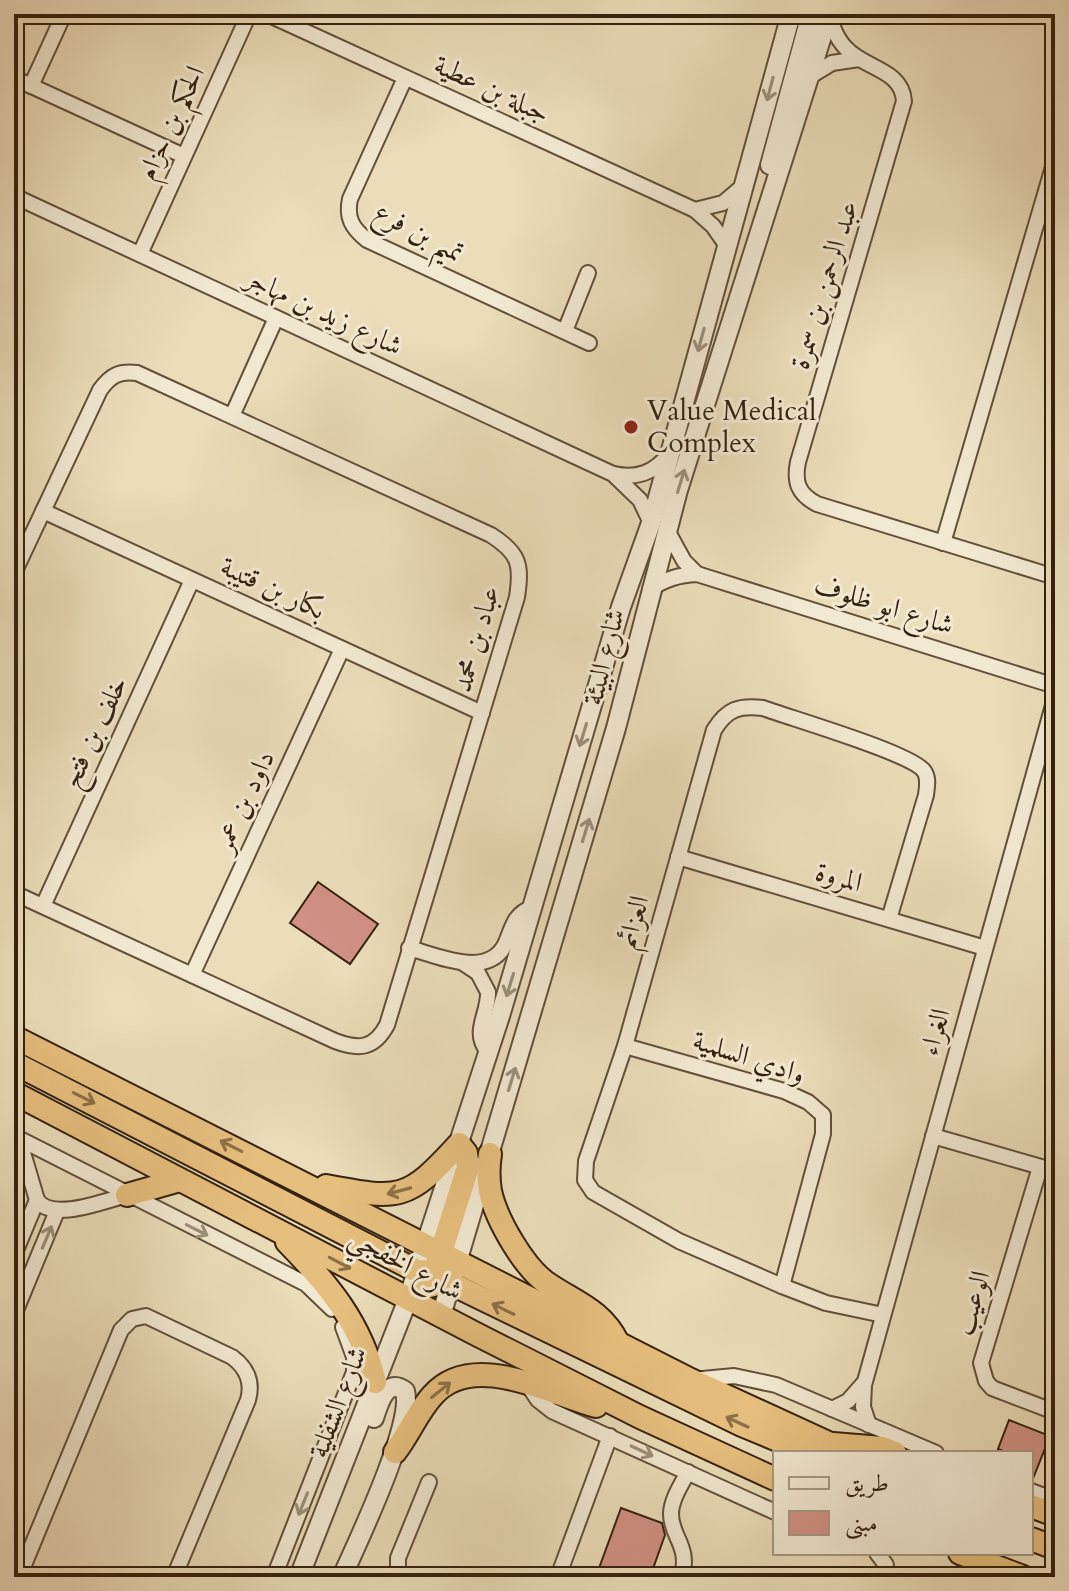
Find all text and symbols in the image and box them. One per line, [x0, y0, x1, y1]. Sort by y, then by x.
street label: جبلة بن عطية [428, 46, 556, 132]
street label: الحكم بن حزام [128, 59, 220, 189]
one-way arrow [761, 76, 776, 102]
street label: تميم بن فرع [364, 192, 471, 279]
street label: عبد الرحمن بن سمرة [780, 196, 868, 374]
street label: شارع زيد بن مهاجر [235, 258, 409, 369]
one-way arrow [693, 326, 708, 352]
place label: Value Medical Complex [647, 392, 816, 462]
marker: Value Medical Complex [622, 418, 640, 436]
one-way arrow [674, 468, 689, 494]
street label: بكار بن قتيبة [214, 547, 332, 629]
street label: شارع ابو ظلوف [808, 566, 958, 648]
street label: عباد بن محمد [443, 581, 509, 697]
street label: شارع البيئة [574, 605, 638, 710]
street label: خلف بن فتح [52, 670, 141, 796]
one-way arrow [575, 722, 590, 748]
street label: داود بن عمر [203, 744, 284, 861]
one-way arrow [580, 818, 594, 843]
street label: المروة [811, 852, 867, 902]
street label: العزائم [607, 891, 663, 954]
one-way arrow [501, 972, 516, 997]
street label: الغراء [910, 1004, 960, 1060]
street label: وادي السلمية [687, 1021, 810, 1096]
one-way arrow [505, 1067, 520, 1093]
one-way arrow [71, 1091, 95, 1106]
one-way arrow [220, 1138, 244, 1153]
one-way arrow [387, 1184, 413, 1199]
street label: شارع الخفجي [339, 1218, 470, 1316]
one-way arrow [184, 1223, 208, 1238]
one-way arrow [40, 1225, 55, 1250]
one-way arrow [328, 1255, 351, 1271]
street label: الوعيب [944, 1266, 1000, 1340]
one-way arrow [491, 1301, 515, 1316]
street label: شارع الشفلية [299, 1341, 380, 1465]
one-way arrow [430, 1381, 451, 1398]
one-way arrow [725, 1414, 750, 1429]
one-way arrow [629, 1444, 653, 1459]
legend [773, 1451, 1033, 1555]
text: طريق [845, 1467, 889, 1500]
one-way arrow [295, 1491, 309, 1516]
text: مبنى [845, 1507, 878, 1540]

